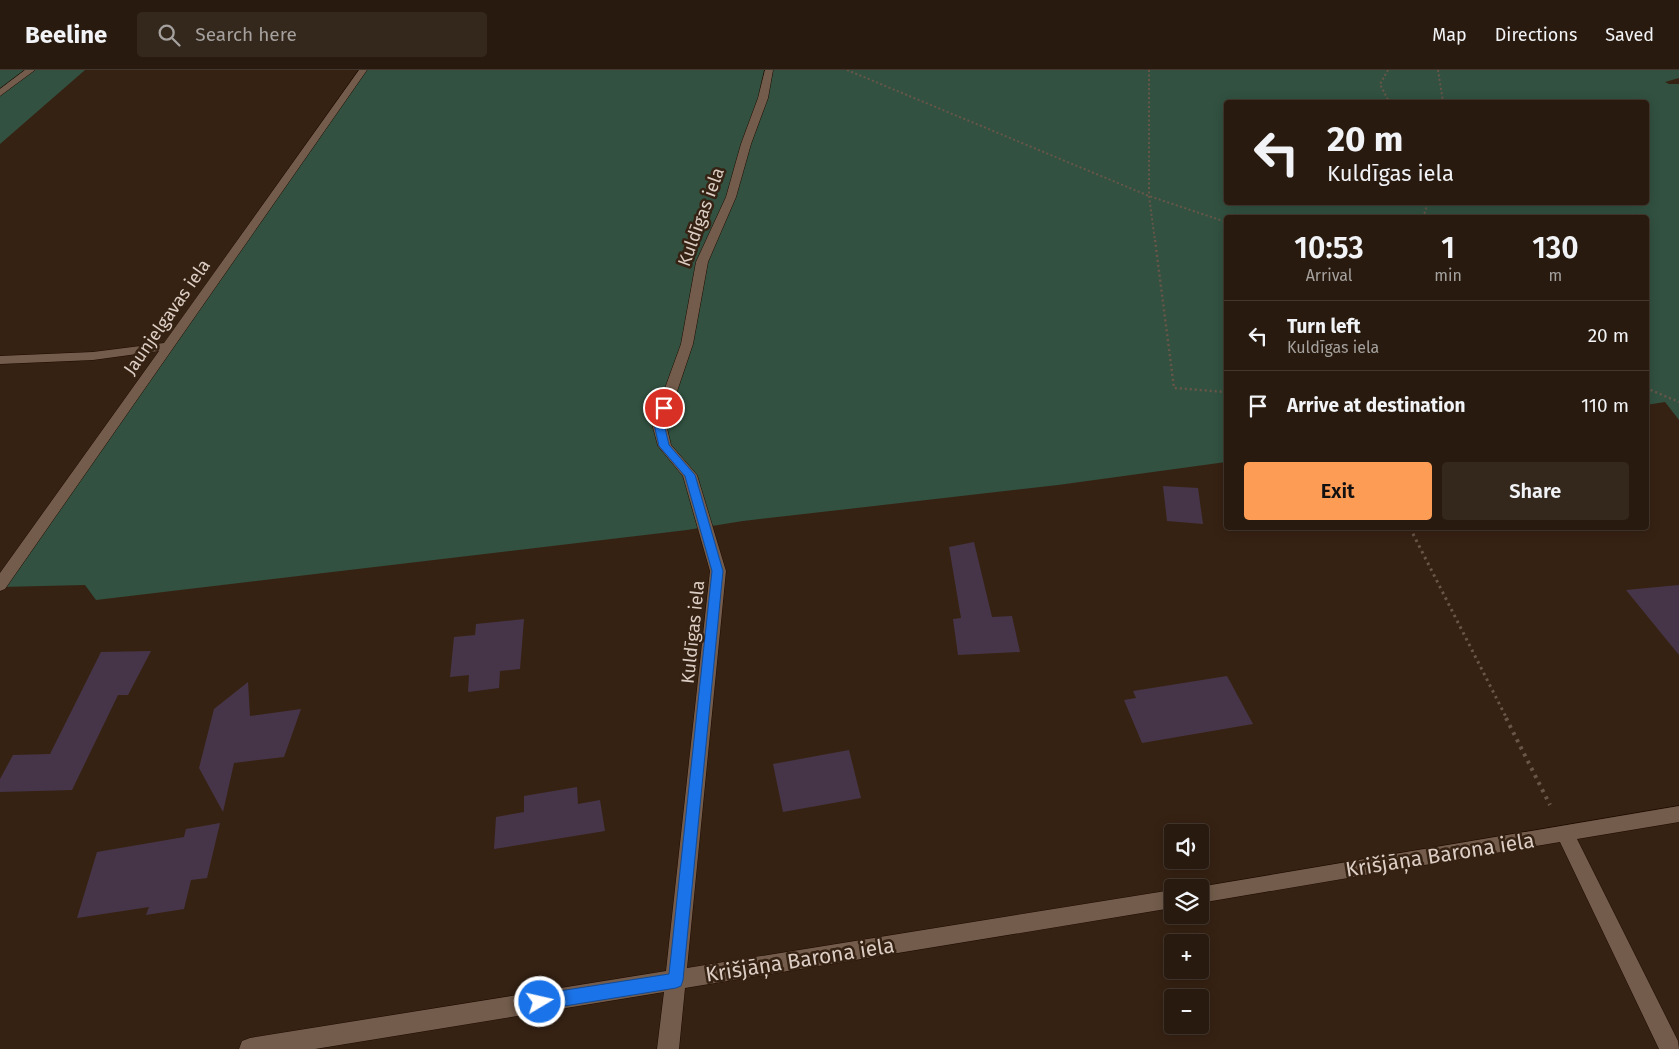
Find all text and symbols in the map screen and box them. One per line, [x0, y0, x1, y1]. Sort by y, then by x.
search box [137, 12, 487, 57]
text: Beeline [25, 21, 107, 49]
icon: search [155, 21, 183, 49]
text: Search here [195, 23, 297, 46]
text: Map [1432, 24, 1467, 46]
text: Directions [1495, 24, 1577, 46]
text: Saved [1605, 24, 1654, 46]
text: 20 m [1327, 118, 1403, 160]
icon: left [1244, 120, 1309, 185]
text: Kuldīgas iela [1327, 160, 1454, 187]
street label: Kuldīgas iela [673, 164, 729, 270]
text: 10:53 [1294, 230, 1364, 266]
text: 1 [1441, 230, 1455, 266]
text: 130 [1532, 230, 1579, 266]
street label: Jaunjelgavas iela [119, 255, 215, 379]
text: Arrival [1306, 266, 1353, 285]
text: min [1434, 266, 1462, 285]
text: m [1549, 266, 1562, 285]
text: Turn left [1287, 315, 1361, 338]
icon: left [1244, 322, 1272, 350]
text: 20 m [1588, 324, 1629, 347]
text: Kuldīgas iela [1287, 338, 1379, 357]
pin [643, 387, 685, 429]
icon: arrive [1244, 392, 1272, 420]
icon: arrive [650, 394, 678, 422]
text: Arrive at destination [1287, 394, 1466, 417]
text: 110 m [1581, 394, 1629, 417]
button: Exit [1244, 462, 1432, 520]
button: Share [1442, 462, 1629, 520]
street label: Kuldīgas iela [677, 579, 709, 685]
map controls [1164, 824, 1209, 1034]
button: sound [1164, 824, 1209, 869]
street label: Krišjāņa Barona iela [1344, 827, 1536, 883]
button: layers [1164, 879, 1209, 924]
street label: Krišjāņa Barona iela [704, 932, 896, 988]
button: + [1164, 934, 1209, 979]
position arrow [513, 975, 565, 1027]
button: − [1164, 989, 1209, 1034]

